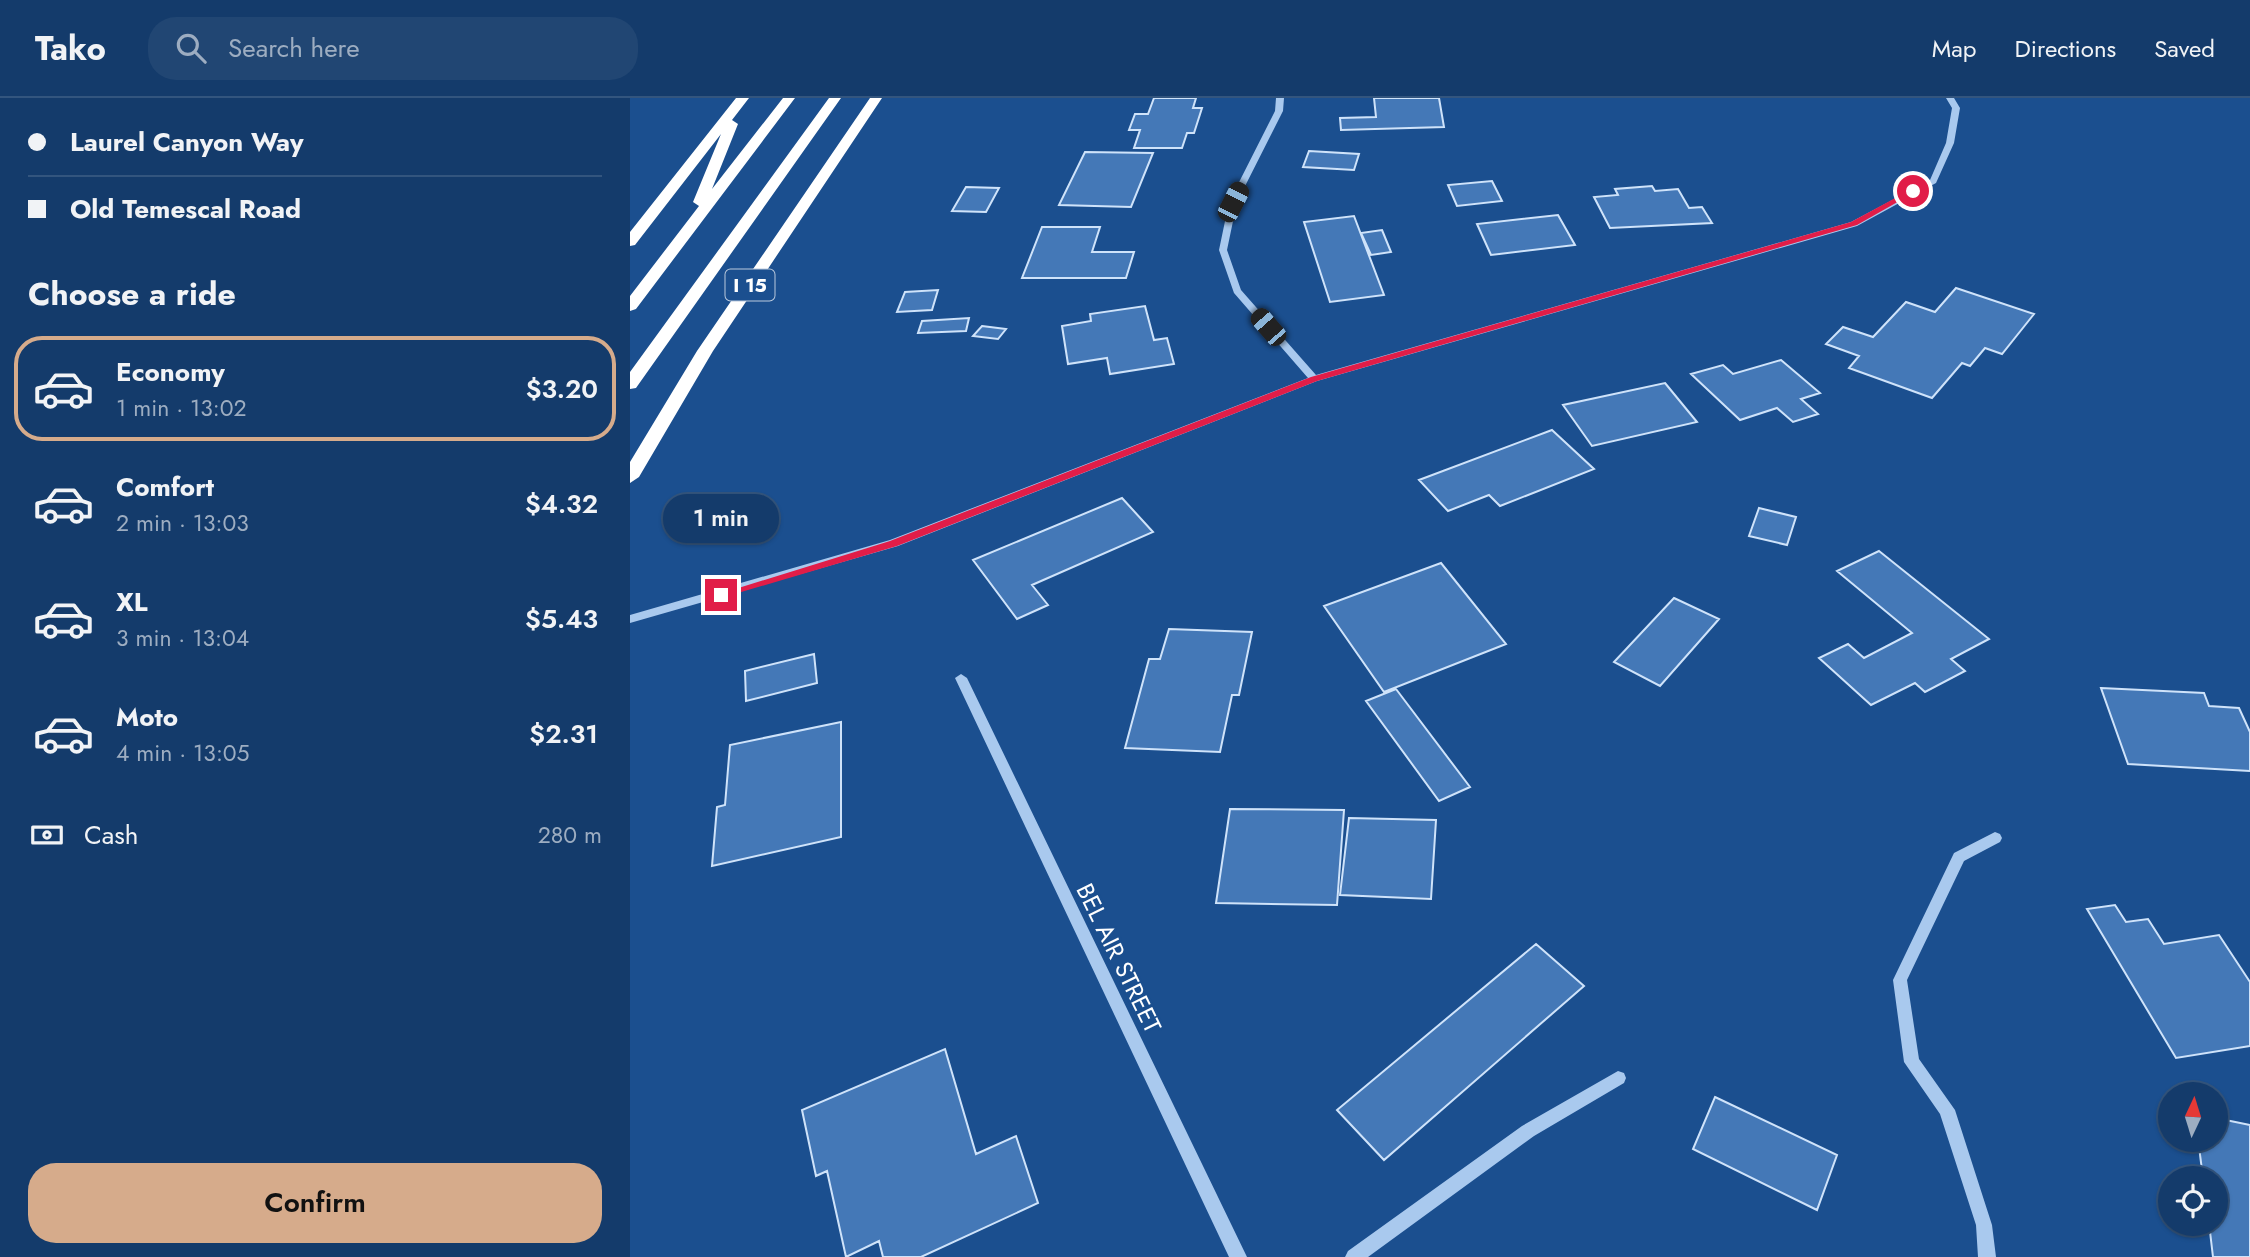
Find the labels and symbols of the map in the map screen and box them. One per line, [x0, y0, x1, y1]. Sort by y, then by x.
route start [1897, 175, 1929, 207]
car [1215, 179, 1252, 225]
road number: I 15 [726, 270, 774, 300]
car [1247, 304, 1290, 350]
callout: 1 min [663, 494, 779, 542]
route end [705, 579, 737, 611]
street label: BEL AIR STREET [1068, 877, 1170, 1039]
north arrow [2158, 1082, 2228, 1152]

